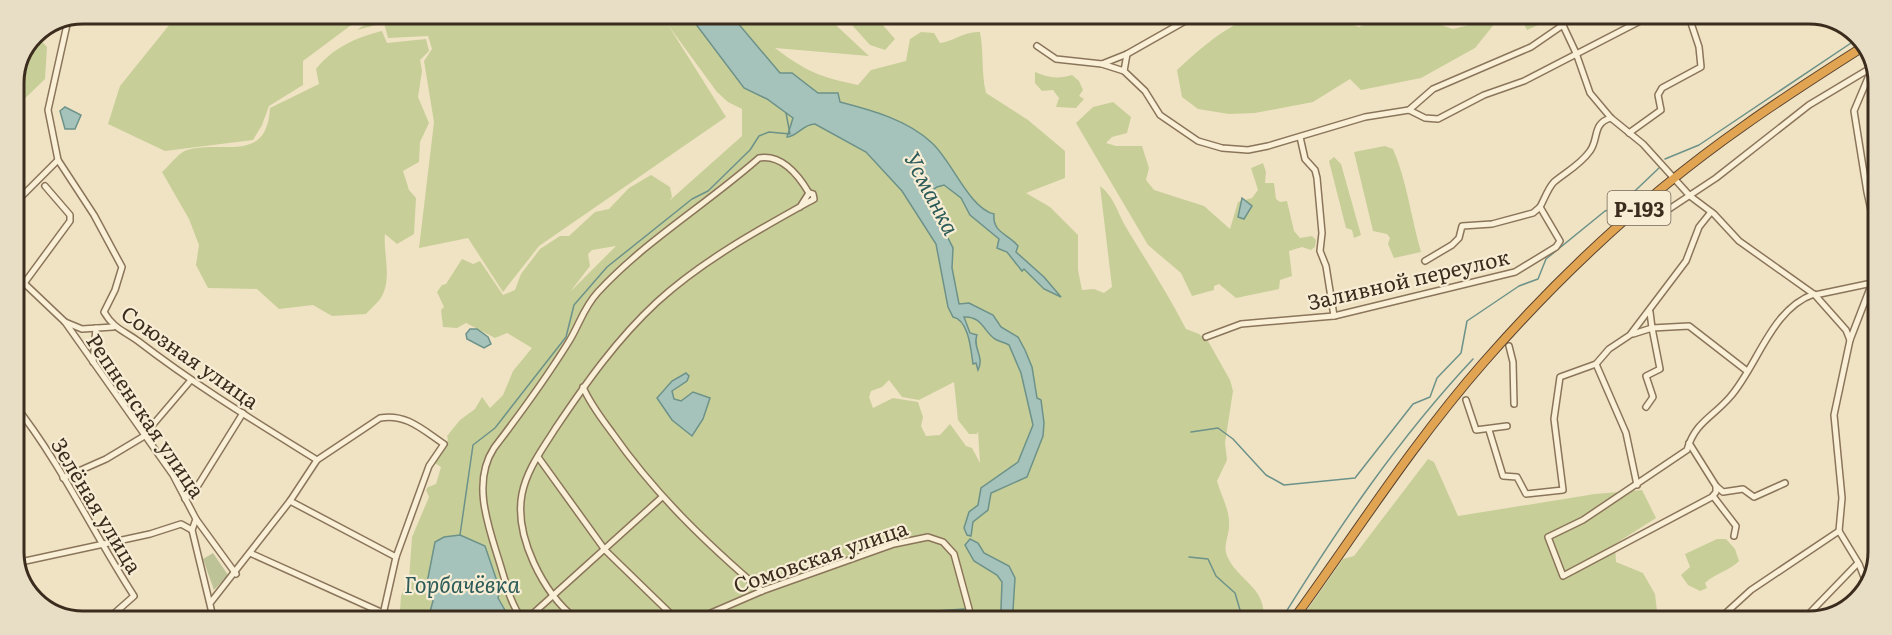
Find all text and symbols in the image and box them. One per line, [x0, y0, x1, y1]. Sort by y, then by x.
water label: Усманка [897, 146, 969, 241]
road number: Р-193 [1608, 191, 1670, 225]
street label: Заливной переулок [1304, 240, 1512, 316]
street label: Союзная улица [116, 297, 267, 416]
street label: Репненская улица [80, 326, 214, 504]
street label: Зелёная улица [45, 431, 151, 579]
street label: Сомовская улица [729, 510, 912, 599]
water label: Горбачёвка [404, 567, 520, 600]

